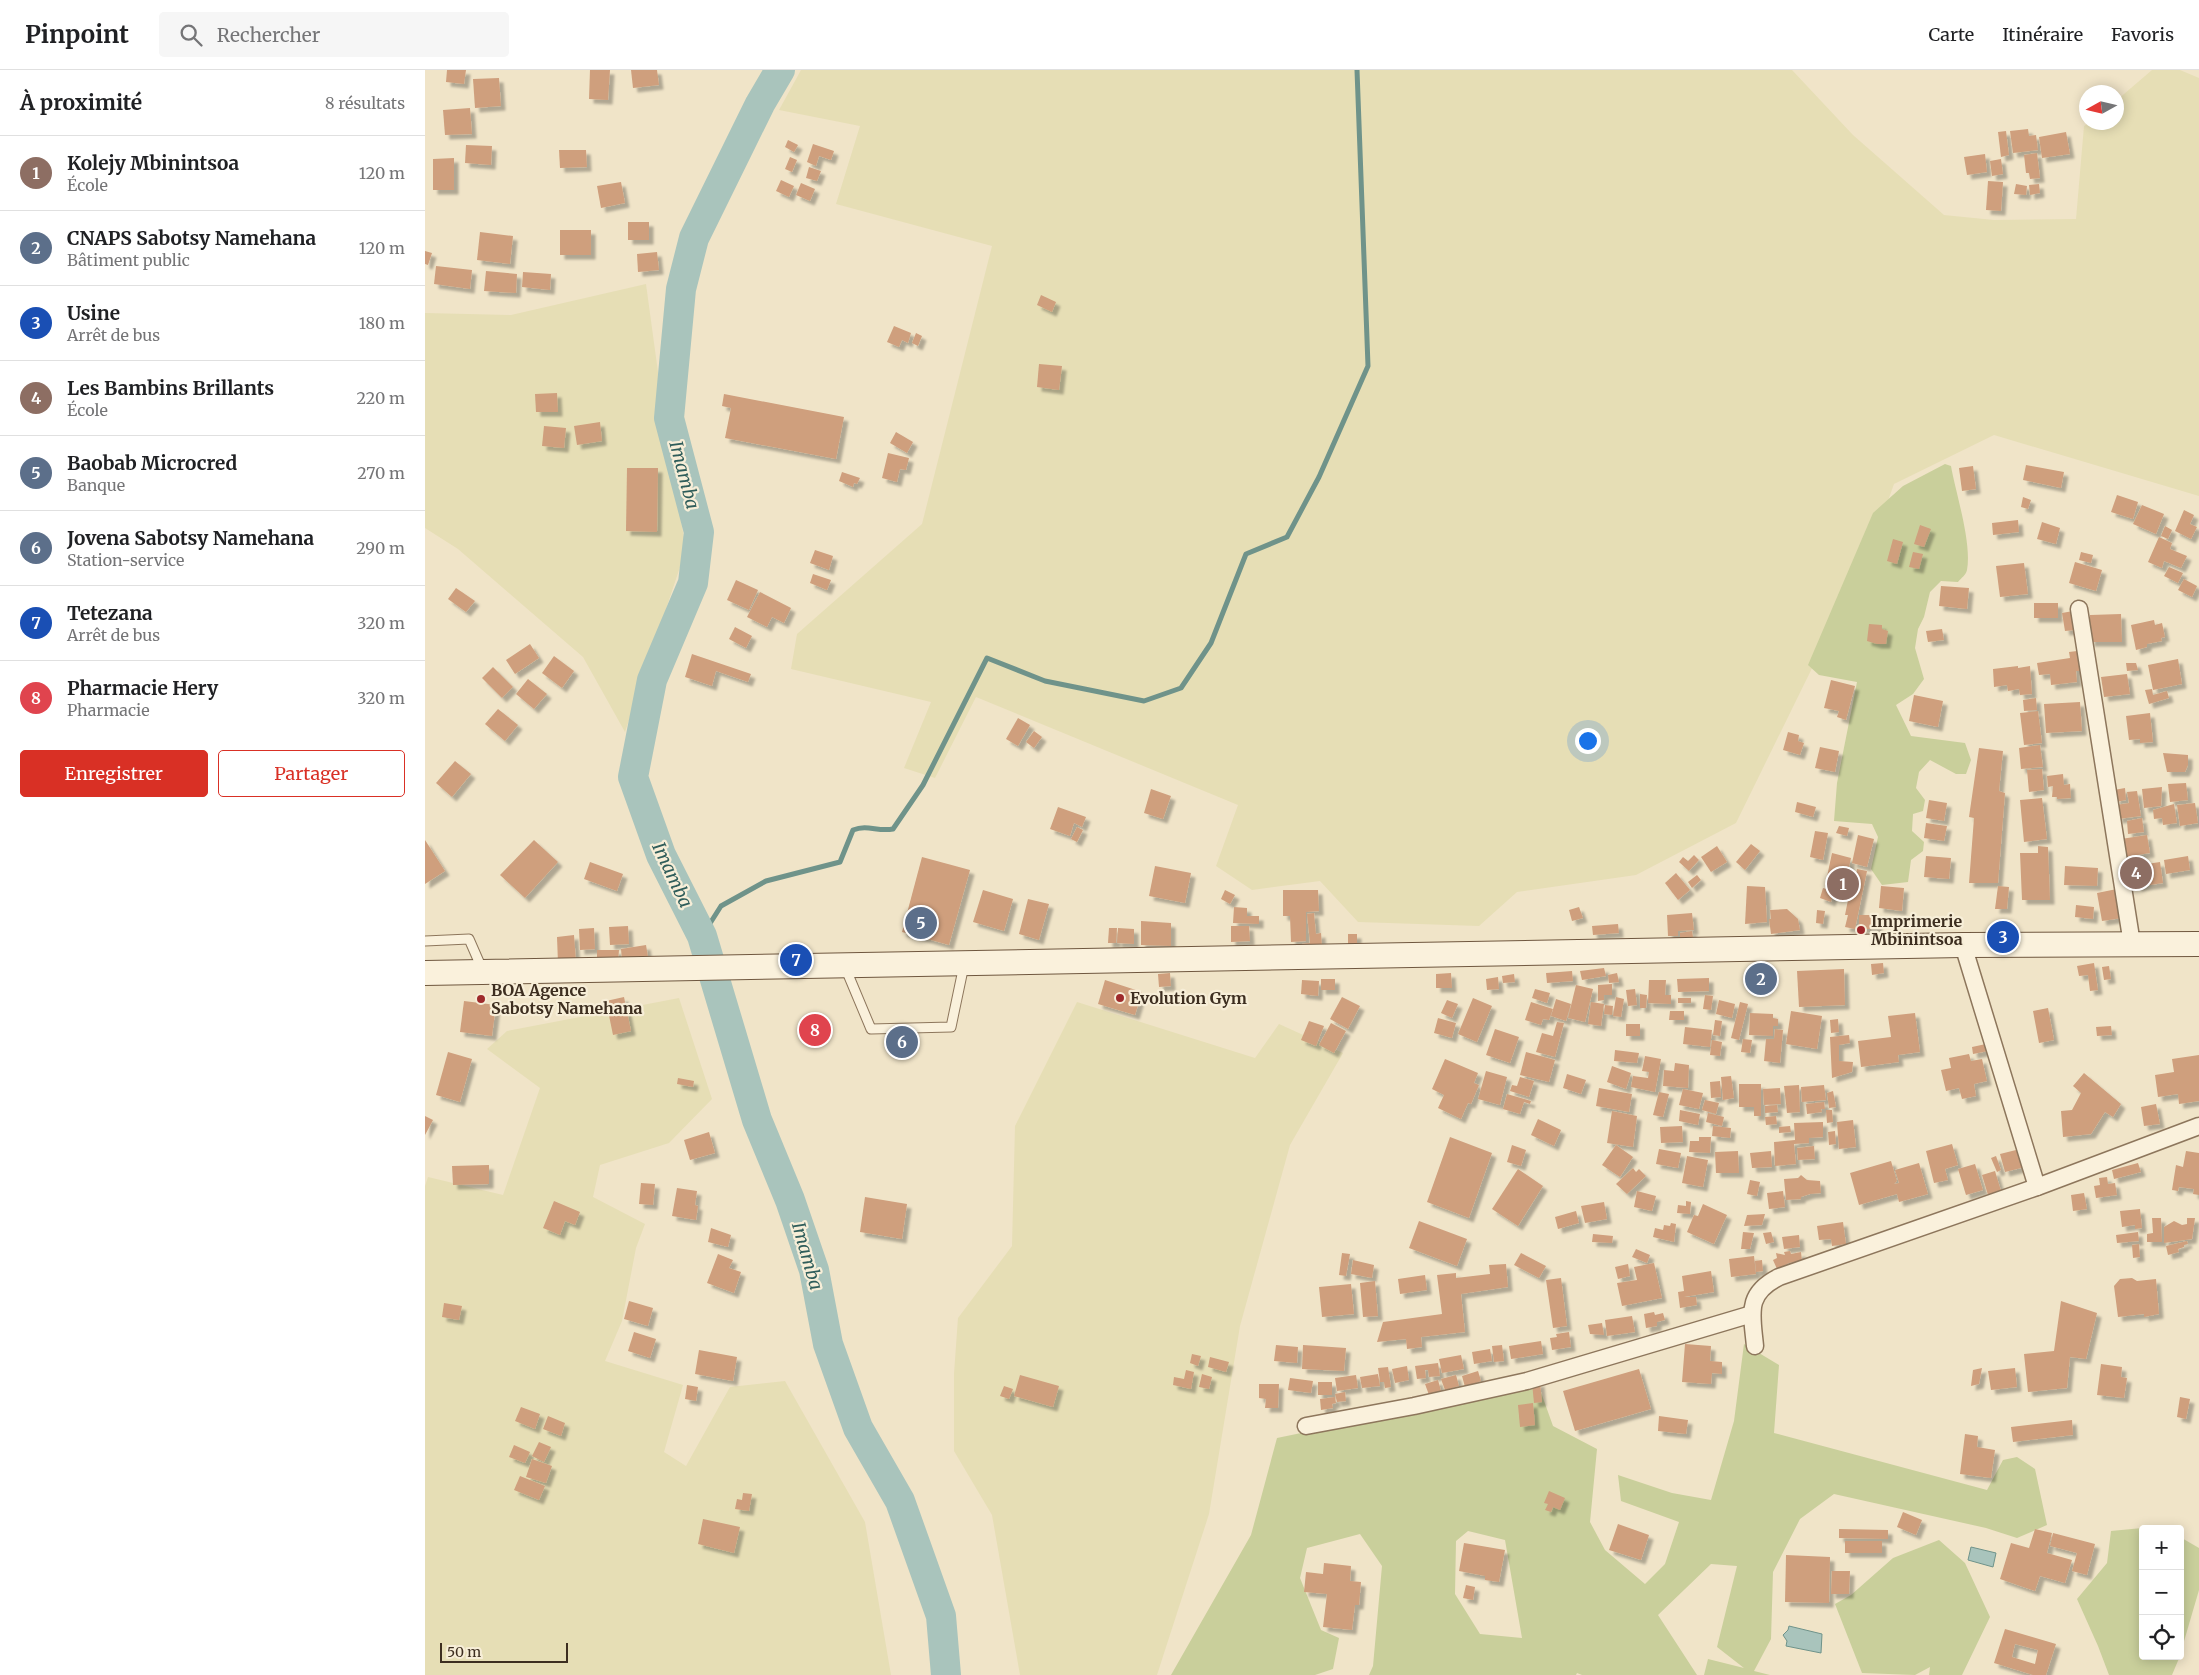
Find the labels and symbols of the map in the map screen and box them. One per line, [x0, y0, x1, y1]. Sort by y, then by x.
north arrow [2079, 85, 2124, 130]
water label: Imamba [664, 438, 705, 511]
your location [1575, 728, 1601, 754]
water label: Imamba [647, 838, 698, 911]
pin: 4 [2120, 854, 2152, 892]
pin: 1 [1827, 865, 1859, 903]
pin: 5 [905, 904, 937, 942]
place label: Imprimerie Mbinintsoa [1871, 911, 1963, 949]
pin: 3 [1987, 918, 2019, 956]
marker: Imprimerie Mbinintsoa [1855, 924, 1867, 936]
pin: 7 [780, 941, 812, 979]
pin: 2 [1745, 960, 1777, 998]
place label: BOA Agence Sabotsy Namehana [491, 980, 642, 1018]
place label: Evolution Gym [1130, 988, 1247, 1008]
marker: Evolution Gym [1114, 992, 1126, 1004]
marker: BOA Agence Sabotsy Namehana [475, 993, 487, 1005]
pin: 8 [799, 1011, 831, 1049]
pin: 6 [886, 1023, 918, 1061]
water label: Imamba [787, 1219, 828, 1293]
scale bar [440, 1640, 567, 1663]

